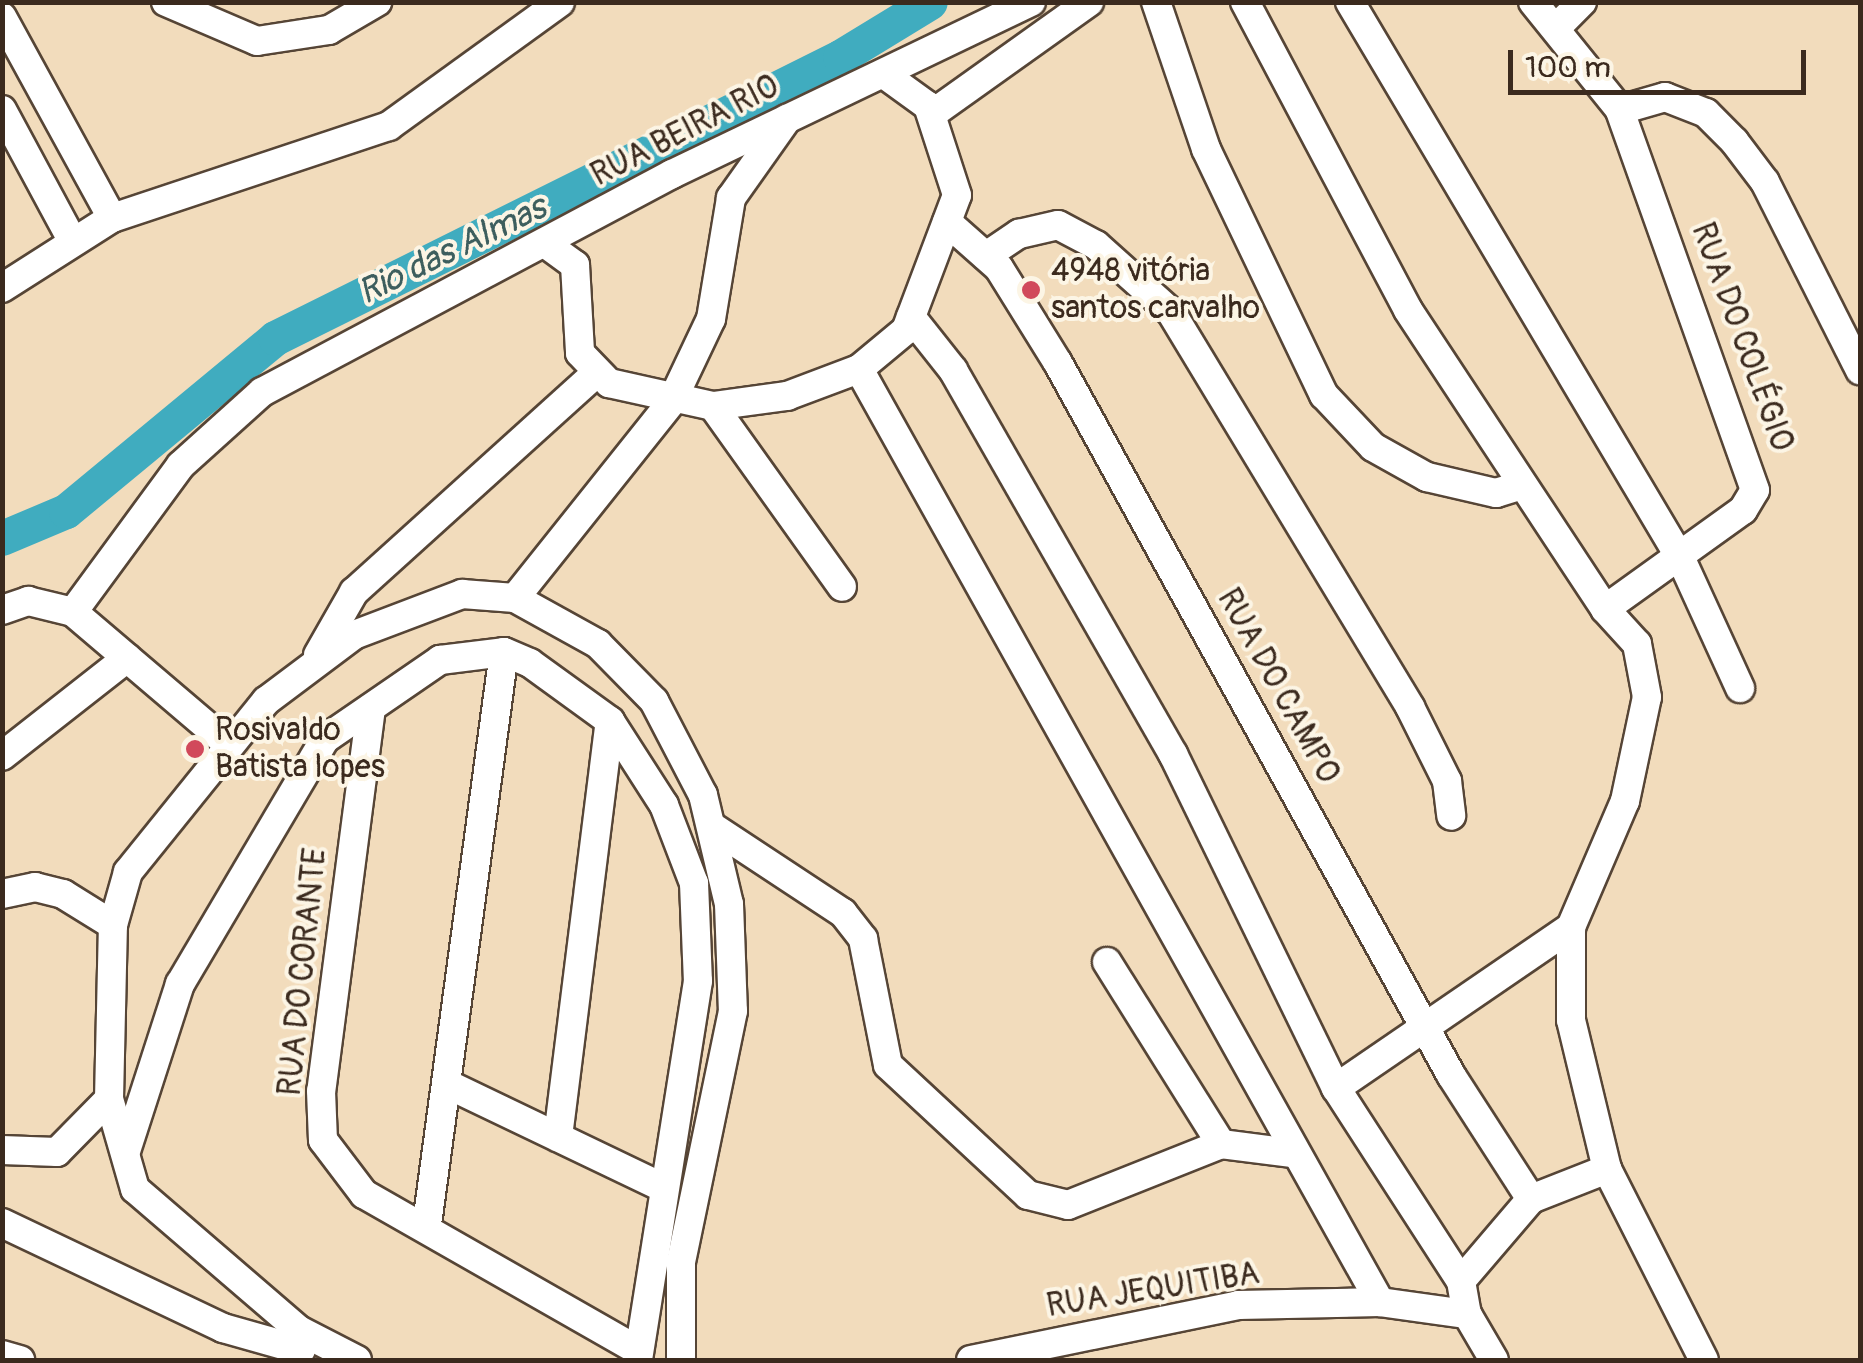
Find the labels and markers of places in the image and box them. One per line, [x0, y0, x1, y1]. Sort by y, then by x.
place label: 4948 vitória santos carvalho [1051, 253, 1260, 328]
marker: 4948 vitória santos carvalho [1020, 279, 1042, 301]
place label: Rosivaldo Batista lopes [215, 712, 385, 787]
marker: Rosivaldo Batista lopes [184, 738, 206, 760]

